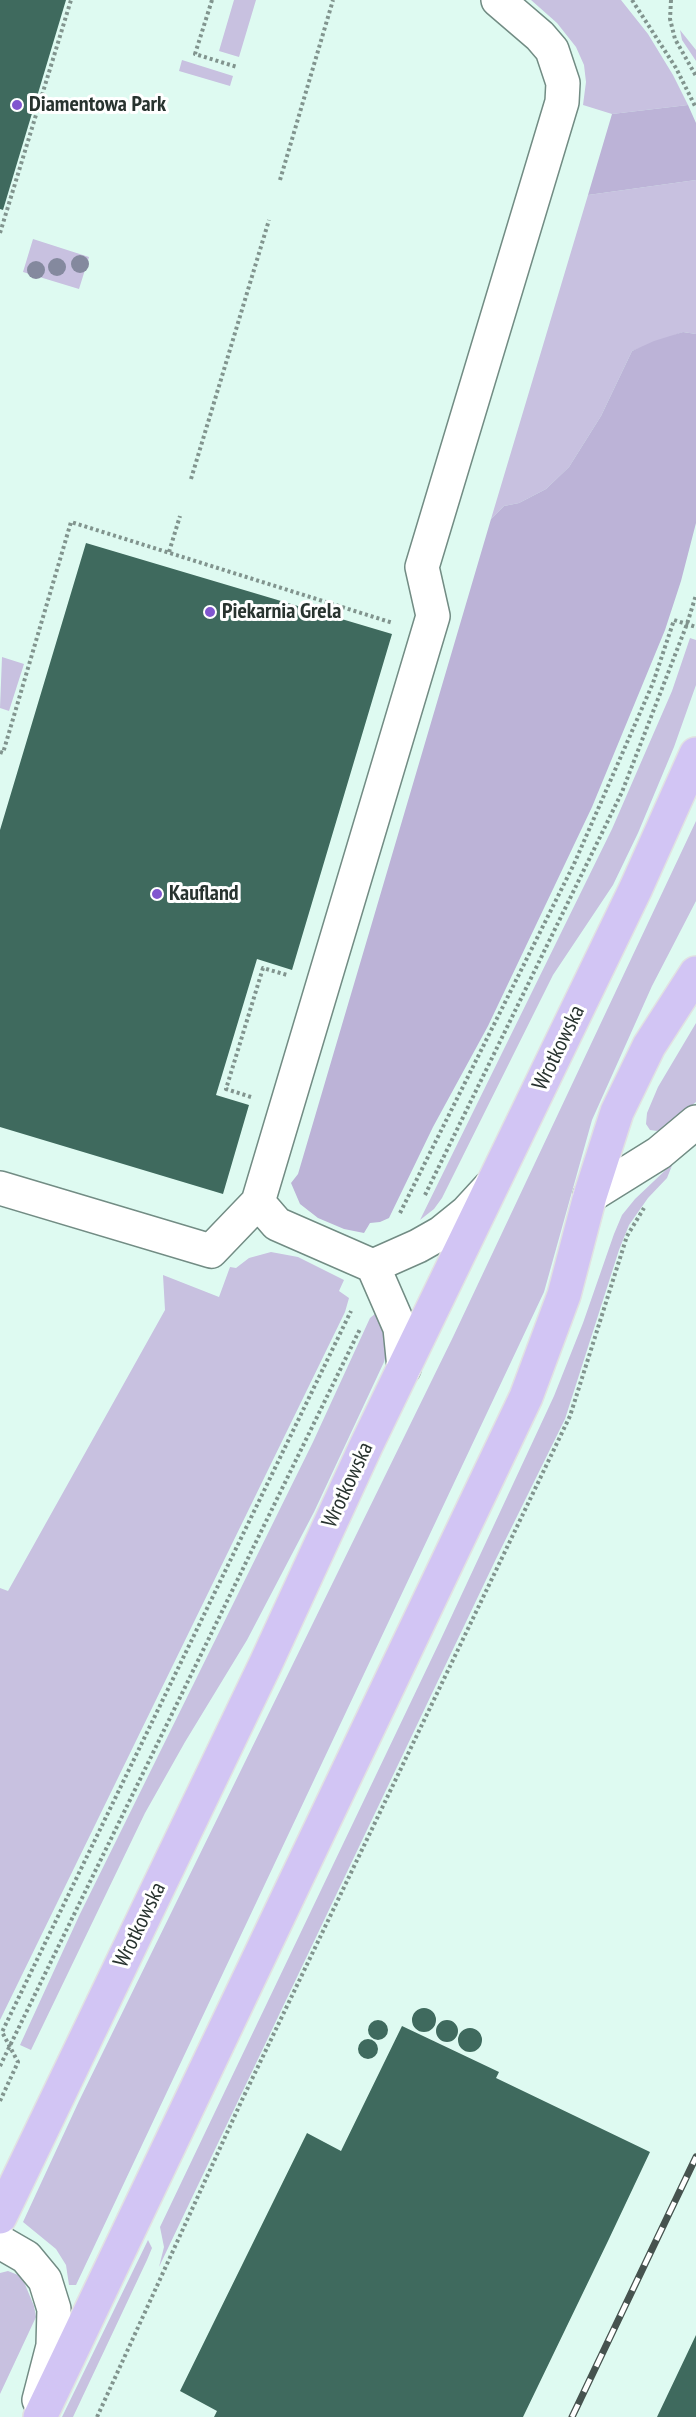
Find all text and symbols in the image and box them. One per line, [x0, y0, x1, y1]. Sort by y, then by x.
place label: Diamentowa Park [29, 92, 166, 118]
marker: Diamentowa Park [10, 98, 24, 112]
place label: Piekarnia Grela [222, 599, 341, 625]
marker: Piekarnia Grela [203, 605, 217, 619]
place label: Kaufland [169, 881, 239, 907]
marker: Kaufland [150, 887, 164, 901]
street label: Wrotkowska [527, 1001, 591, 1095]
street label: Wrotkowska [317, 1438, 379, 1532]
street label: Wrotkowska [108, 1878, 172, 1972]

